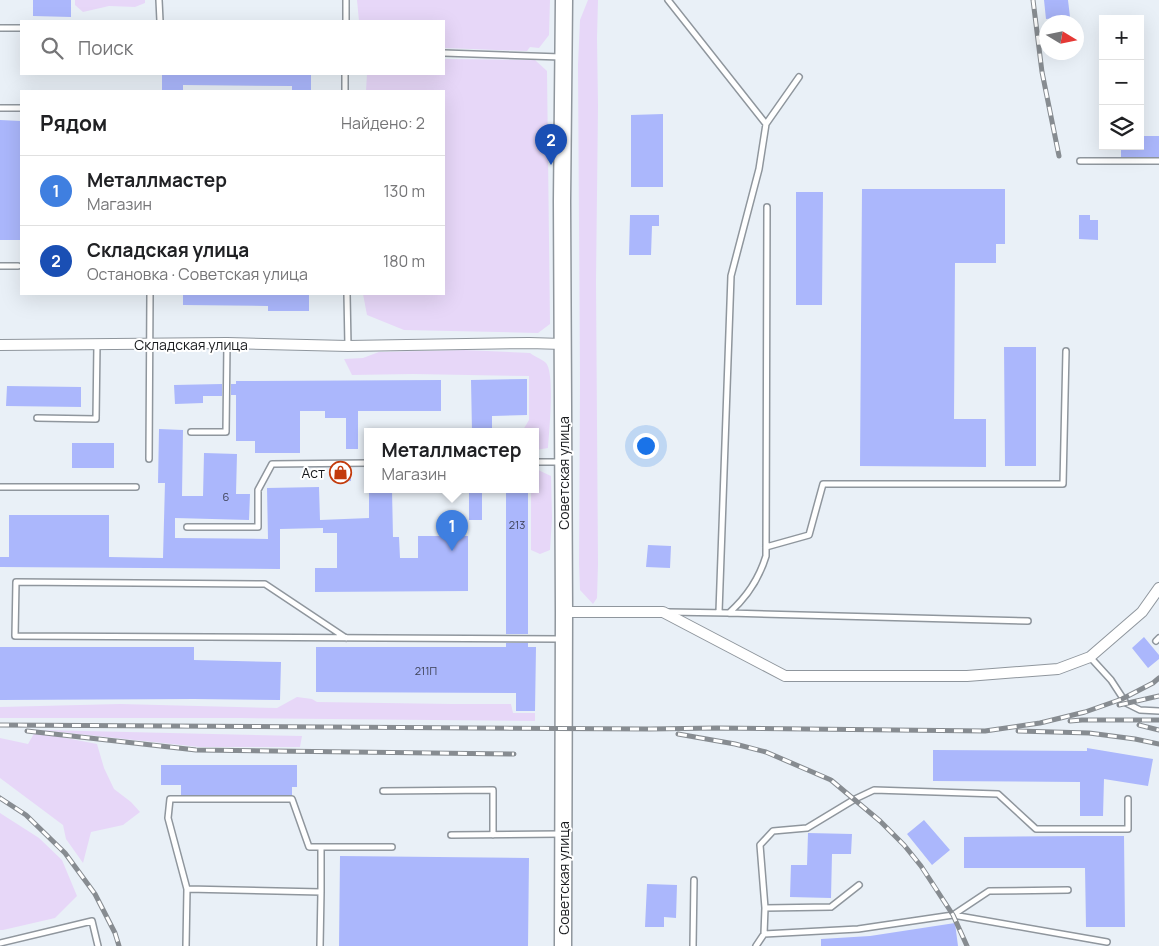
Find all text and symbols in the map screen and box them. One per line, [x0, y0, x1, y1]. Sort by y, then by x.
north arrow [1039, 15, 1084, 60]
map controls [1099, 15, 1144, 150]
button: + [1099, 15, 1144, 60]
search box [20, 20, 445, 75]
icon: search [38, 34, 66, 62]
text: Поиск [78, 35, 133, 61]
button: − [1099, 60, 1144, 105]
button: layers [1099, 105, 1144, 150]
text: Рядом [40, 109, 107, 137]
text: Найдено: 2 [341, 112, 425, 134]
pin: 2 [535, 124, 567, 165]
text: Металлмастер [87, 167, 227, 193]
text: 1 [52, 180, 60, 202]
text: 130 m [383, 180, 425, 202]
text: Магазин [87, 193, 152, 215]
text: Складская улица [87, 237, 249, 263]
text: 2 [51, 250, 61, 272]
text: 180 m [383, 250, 425, 272]
text: Остановка · Советская улица [87, 263, 308, 285]
street label: Складская улица [134, 335, 248, 354]
street label: Советская улица [554, 416, 573, 530]
popup [364, 428, 539, 493]
your location [633, 433, 659, 459]
text: Металлмастер [382, 437, 521, 463]
shop icon: Аст [329, 460, 353, 484]
place label: Аст [301, 463, 325, 482]
text: Магазин [382, 463, 447, 485]
house number: 6 [223, 489, 230, 504]
pin: 1 [436, 510, 468, 551]
house number: 213 [509, 517, 525, 532]
house number: 211П [415, 663, 437, 678]
street label: Советская улица [554, 821, 573, 935]

